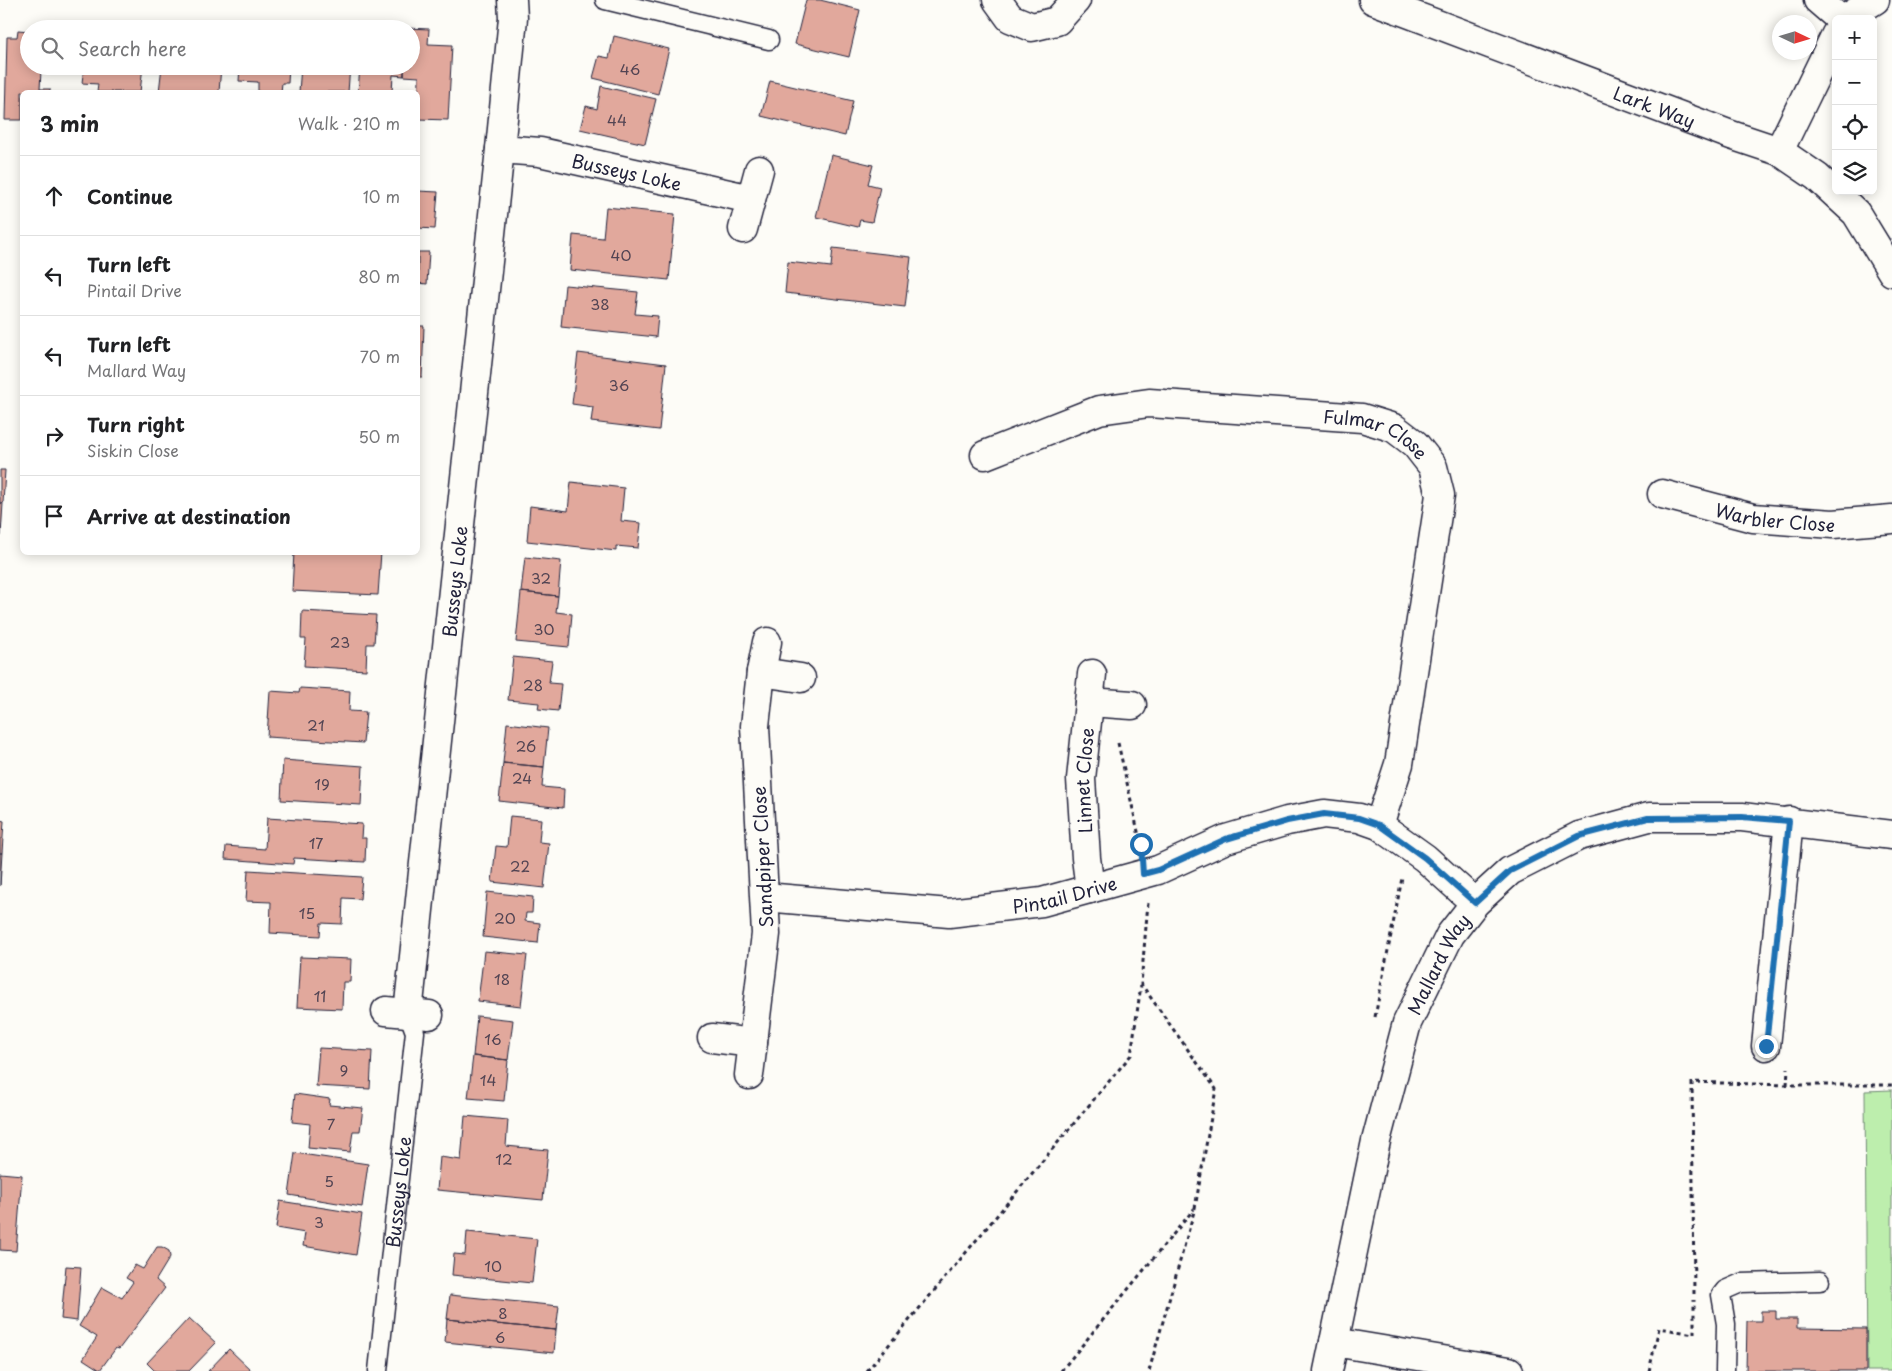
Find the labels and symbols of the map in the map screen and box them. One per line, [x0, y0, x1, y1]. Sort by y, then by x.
north arrow [1772, 15, 1817, 60]
house number: 46 [620, 57, 640, 80]
street label: Lark Way [1610, 78, 1700, 134]
house number: 44 [607, 108, 627, 131]
street label: Busseys Loke [569, 146, 684, 197]
house number: 40 [611, 243, 631, 266]
house number: 38 [590, 292, 610, 315]
house number: 36 [609, 373, 629, 396]
street label: Fulmar Close [1322, 402, 1435, 465]
street label: Warbler Close [1713, 495, 1836, 538]
street label: Busseys Loke [435, 524, 473, 638]
house number: 32 [531, 566, 551, 589]
house number: 30 [534, 617, 554, 640]
house number: 23 [330, 630, 350, 653]
house number: 28 [523, 673, 543, 696]
house number: 21 [307, 713, 325, 736]
street label: Linnet Close [1068, 726, 1100, 834]
house number: 26 [516, 734, 536, 757]
house number: 24 [512, 766, 532, 789]
house number: 19 [314, 772, 330, 795]
street label: Sandpiper Close [745, 786, 779, 928]
house number: 17 [309, 831, 323, 854]
route start [1130, 833, 1153, 856]
house number: 22 [510, 854, 530, 877]
street label: Pintail Drive [1011, 869, 1120, 919]
house number: 15 [299, 901, 315, 924]
house number: 20 [494, 906, 516, 929]
street label: Mallard Way [1400, 907, 1476, 1019]
house number: 18 [494, 967, 510, 990]
house number: 11 [314, 984, 326, 1007]
house number: 16 [484, 1027, 502, 1050]
route end [1755, 1035, 1778, 1058]
house number: 9 [340, 1058, 348, 1081]
house number: 14 [480, 1068, 496, 1091]
house number: 7 [327, 1112, 336, 1135]
street label: Busseys Loke [378, 1135, 417, 1249]
house number: 12 [495, 1147, 513, 1170]
house number: 5 [324, 1169, 334, 1192]
house number: 3 [314, 1210, 324, 1233]
house number: 10 [484, 1254, 502, 1277]
house number: 8 [498, 1301, 508, 1324]
house number: 6 [495, 1325, 505, 1348]

